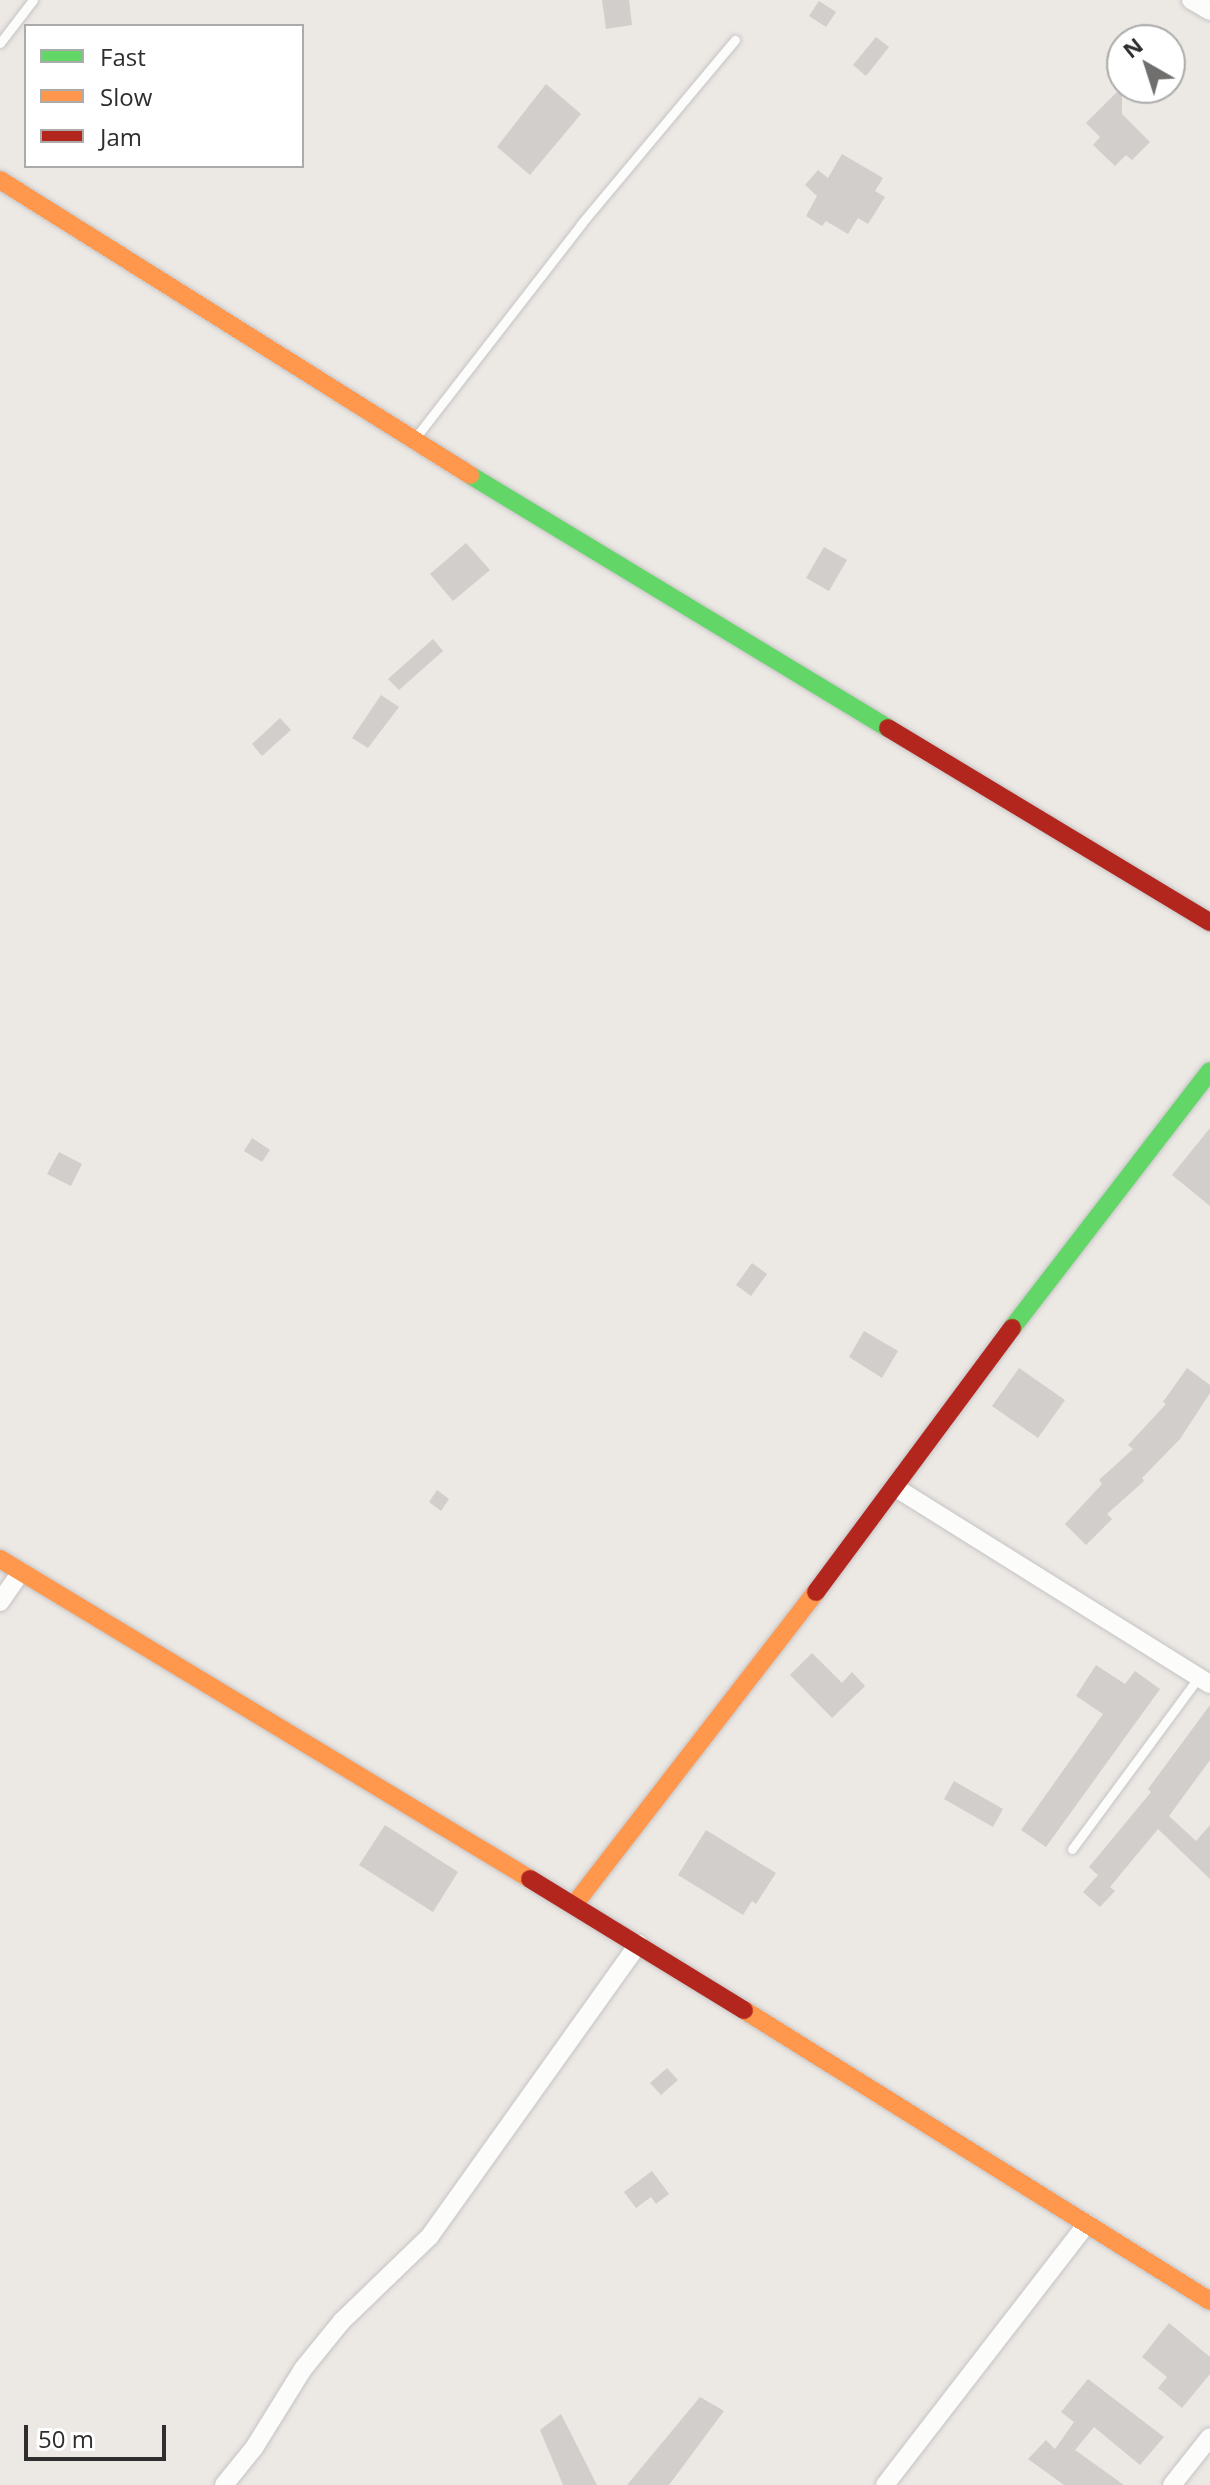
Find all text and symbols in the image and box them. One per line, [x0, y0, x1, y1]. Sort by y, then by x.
legend [24, 24, 304, 168]
north arrow [1106, 24, 1186, 104]
text: N [1116, 30, 1149, 64]
text: Fast [100, 40, 146, 73]
text: Slow [100, 80, 152, 113]
text: Jam [100, 120, 142, 153]
scale bar [28, 2409, 170, 2459]
text: 50 m [38, 2422, 94, 2455]

